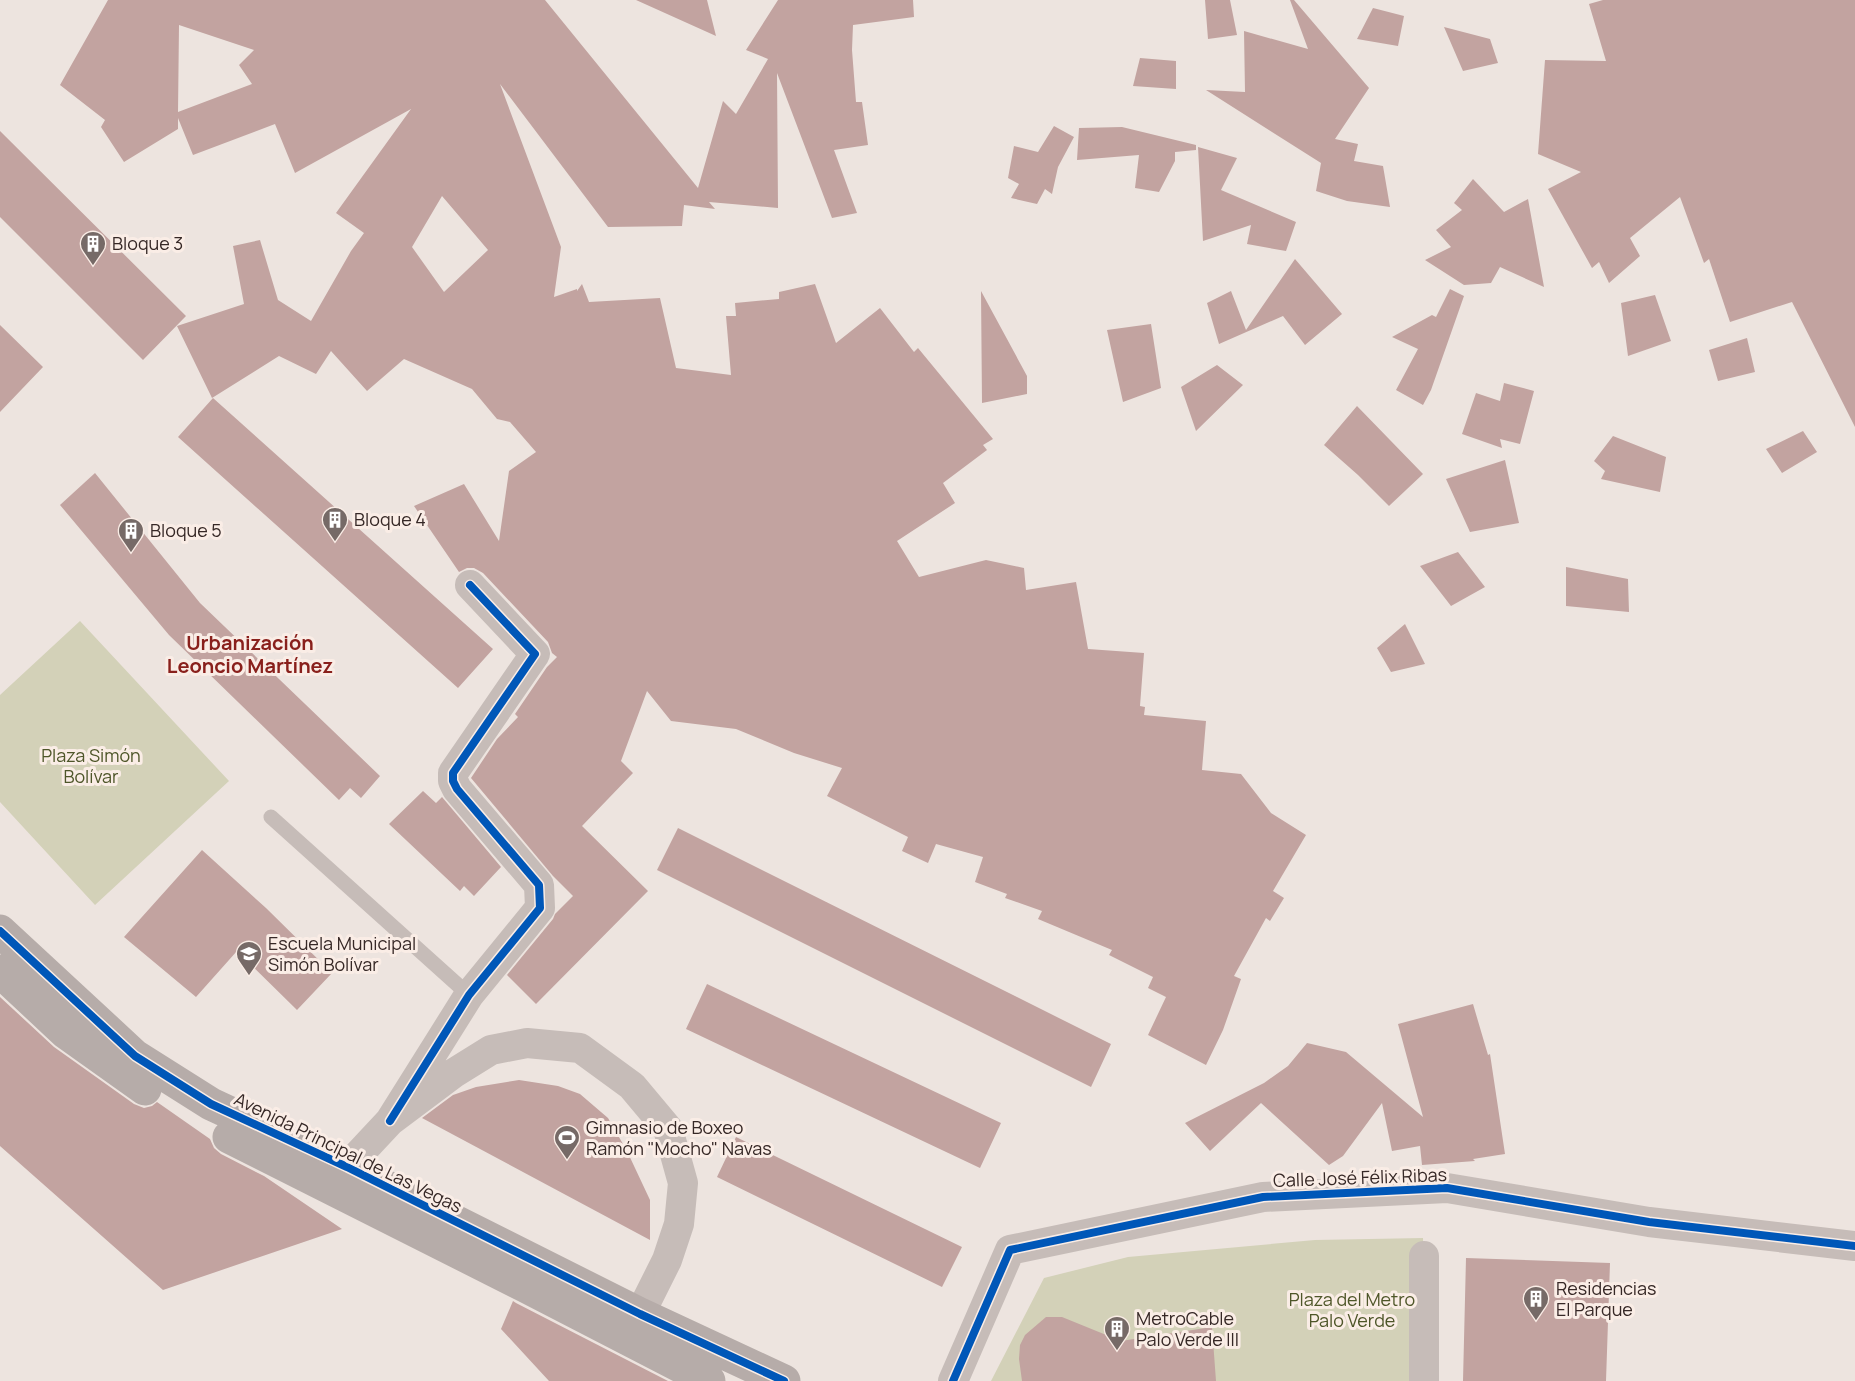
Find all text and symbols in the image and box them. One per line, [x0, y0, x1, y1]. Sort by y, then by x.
building icon: Bloque 3 [78, 229, 108, 267]
place label: Bloque 3 [112, 231, 183, 255]
building icon: Bloque 4 [320, 505, 350, 543]
place label: Bloque 4 [354, 507, 426, 531]
building icon: Bloque 5 [116, 516, 146, 554]
place label: Bloque 5 [150, 518, 222, 542]
district label: Urbanización Leoncio Martínez [167, 629, 333, 679]
park label: Plaza Simón Bolívar [41, 743, 141, 788]
place label: Escuela Municipal Simón Bolívar [268, 931, 416, 976]
school or university icon: Escuela Municipal Simón Bolívar [234, 939, 264, 977]
street label: Avenida Principal de Las Vegas [230, 1086, 466, 1218]
place label: Gimnasio de Boxeo Ramón "Mocho" Navas [586, 1115, 772, 1160]
sports icon: Gimnasio de Boxeo Ramón "Mocho" Navas [552, 1123, 582, 1161]
street label: Calle José Félix Ribas [1272, 1162, 1447, 1192]
place label: Residencias El Parque [1556, 1276, 1656, 1321]
building icon: Residencias El Parque [1521, 1284, 1551, 1322]
park label: Plaza del Metro Palo Verde [1289, 1287, 1415, 1332]
place label: MetroCable Palo Verde III [1136, 1306, 1239, 1351]
building icon: MetroCable Palo Verde III [1102, 1314, 1132, 1352]

